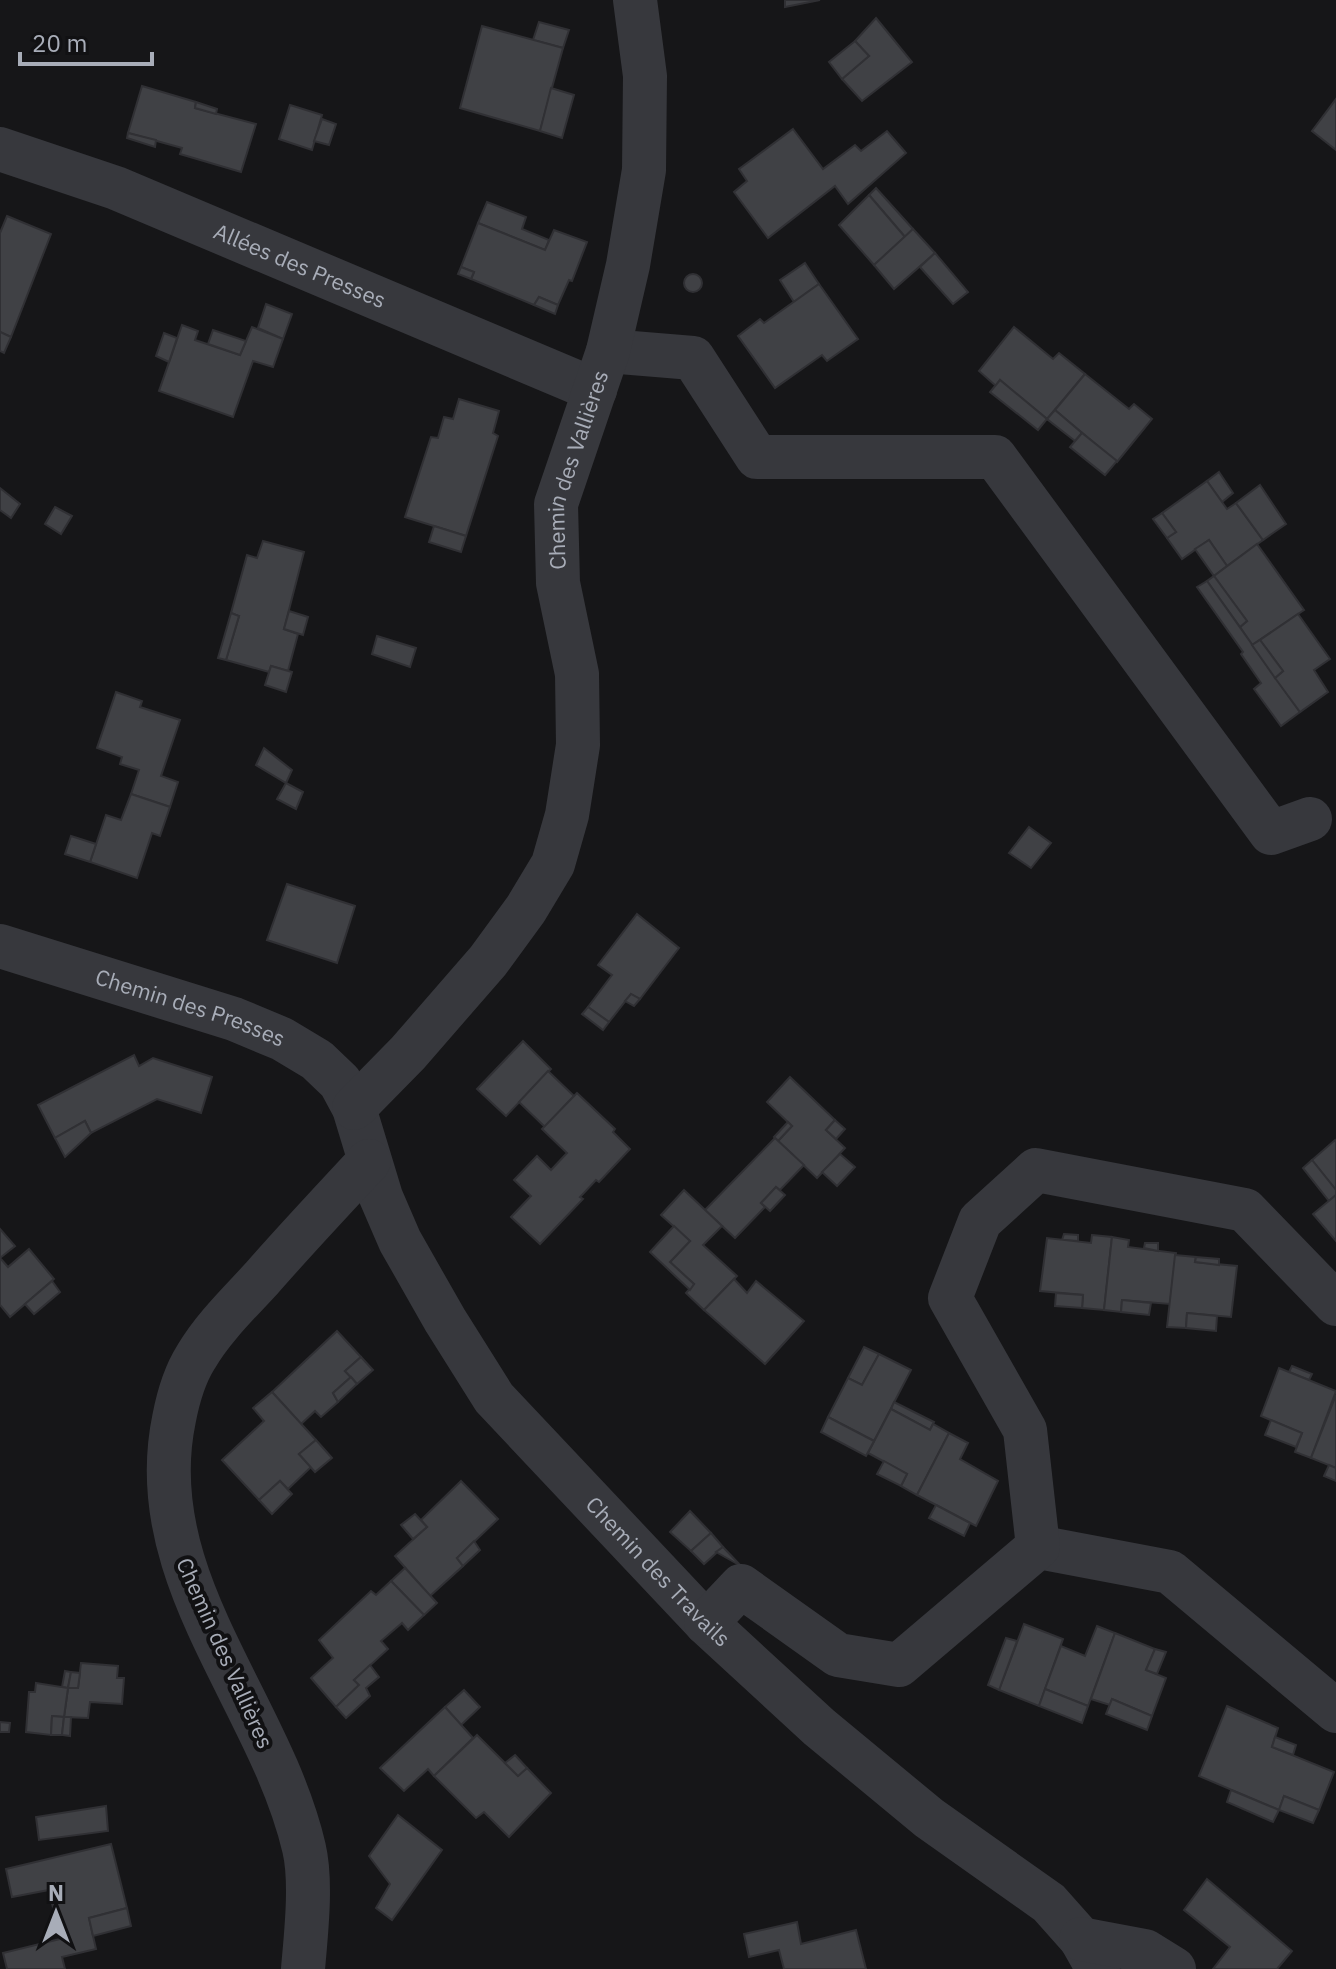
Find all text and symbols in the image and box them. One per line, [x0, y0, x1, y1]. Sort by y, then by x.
scale bar [20, 16, 152, 66]
text: 20 m [32, 27, 87, 59]
street label: Allées des Presses [210, 216, 391, 314]
street label: Chemin des Vallières [541, 366, 614, 570]
street label: Chemin des Presses [92, 962, 290, 1053]
street label: Chemin des Travails [580, 1490, 737, 1652]
street label: Chemin des Vallières [170, 1553, 281, 1753]
north arrow [16, 1873, 96, 1953]
text: N [48, 1878, 64, 1907]

